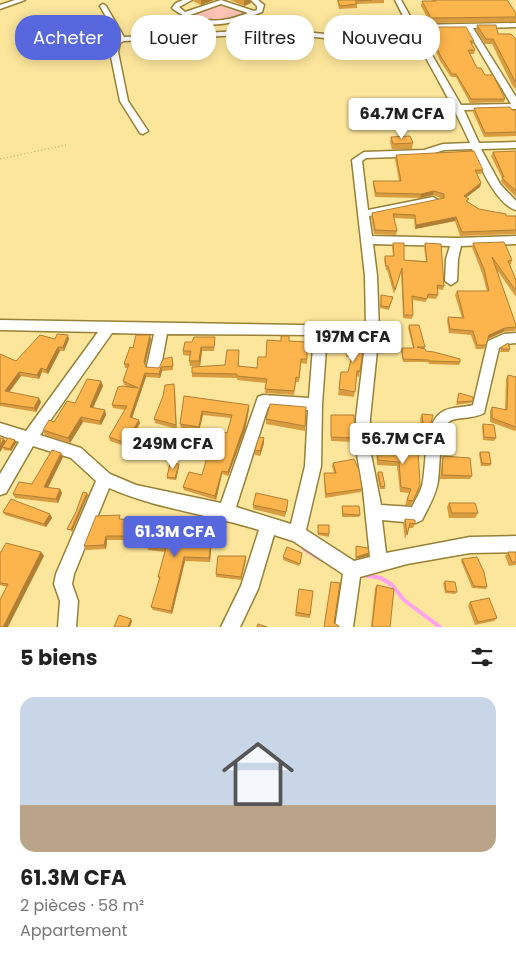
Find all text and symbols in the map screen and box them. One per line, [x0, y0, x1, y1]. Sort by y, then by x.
chip: Acheter [15, 15, 121, 60]
chip: Louer [131, 15, 216, 60]
chip: Filtres [226, 15, 314, 60]
chip: Nouveau [324, 15, 440, 60]
pin: 64.7M CFA [345, 98, 459, 140]
text: 64.7M CFA [360, 102, 444, 125]
pin: 197M CFA [301, 320, 405, 363]
text: 197M CFA [315, 325, 391, 348]
pin: 56.7M CFA [346, 422, 460, 465]
text: 56.7M CFA [361, 427, 445, 450]
pin: 249M CFA [121, 428, 225, 470]
text: 249M CFA [133, 432, 213, 455]
pin: 61.3M CFA [118, 516, 232, 558]
text: 61.3M CFA [134, 520, 216, 543]
text: 5 biens [20, 643, 97, 672]
icon: filters [468, 643, 496, 671]
icon: home [213, 729, 303, 819]
text: 61.3M CFA [20, 863, 127, 892]
text: 2 pièces · 58 m² [20, 894, 144, 917]
text: Appartement [20, 919, 127, 942]

